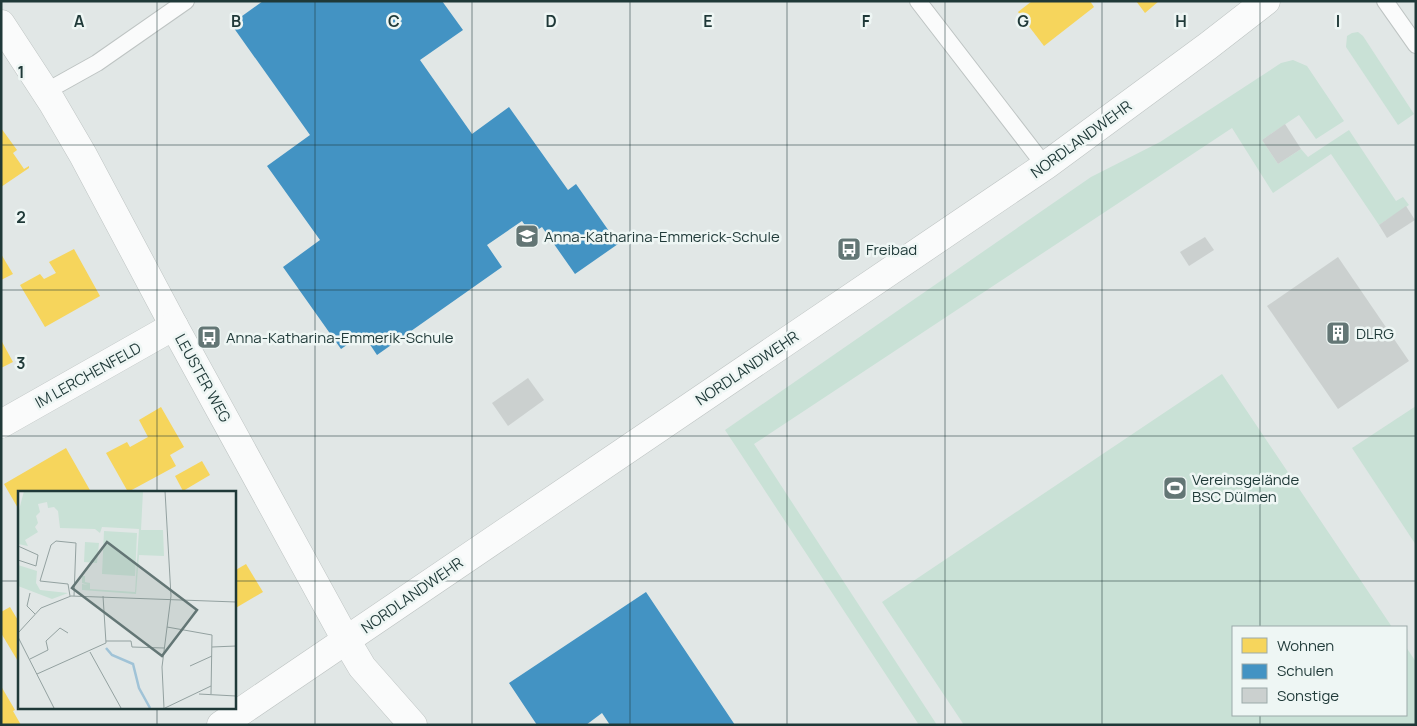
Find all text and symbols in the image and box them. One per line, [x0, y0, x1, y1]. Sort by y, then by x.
text: A [74, 10, 85, 32]
text: B [231, 10, 241, 32]
text: C [388, 10, 400, 32]
text: D [545, 10, 557, 32]
text: E [703, 10, 713, 32]
text: F [862, 10, 871, 32]
text: G [1017, 10, 1029, 32]
text: H [1175, 10, 1187, 32]
text: I [1336, 10, 1340, 32]
text: 1 [17, 61, 25, 83]
street label: NORDLANDWEHR [1026, 95, 1136, 183]
text: 2 [16, 206, 26, 228]
school or university icon: Anna-Katharina-Emmerick-Schule [514, 223, 540, 249]
place label: Anna-Katharina-Emmerick-Schule [544, 226, 780, 247]
bus stop icon: Freibad [836, 236, 862, 262]
place label: Freibad [866, 239, 917, 260]
building icon: DLRG [1325, 320, 1351, 346]
place label: DLRG [1356, 323, 1394, 344]
bus stop icon: Anna-Katharina-Emmerik-Schule [196, 324, 222, 350]
street label: NORDLANDWEHR [691, 326, 803, 410]
place label: Anna-Katharina-Emmerik-Schule [226, 327, 454, 348]
street label: LEUSTER WEG [170, 330, 236, 426]
street label: IM LERCHENFELD [31, 337, 145, 413]
text: 3 [16, 352, 26, 374]
place label: Vereinsgelände BSC Dülmen [1192, 469, 1299, 507]
sports icon: Vereinsgelände BSC Dülmen [1162, 475, 1188, 501]
inset map [18, 491, 235, 708]
street label: NORDLANDWEHR [357, 552, 467, 638]
legend [1232, 626, 1407, 716]
text: Wohnen [1277, 635, 1334, 656]
text: Schulen [1277, 660, 1333, 681]
text: Sonstige [1277, 685, 1339, 706]

